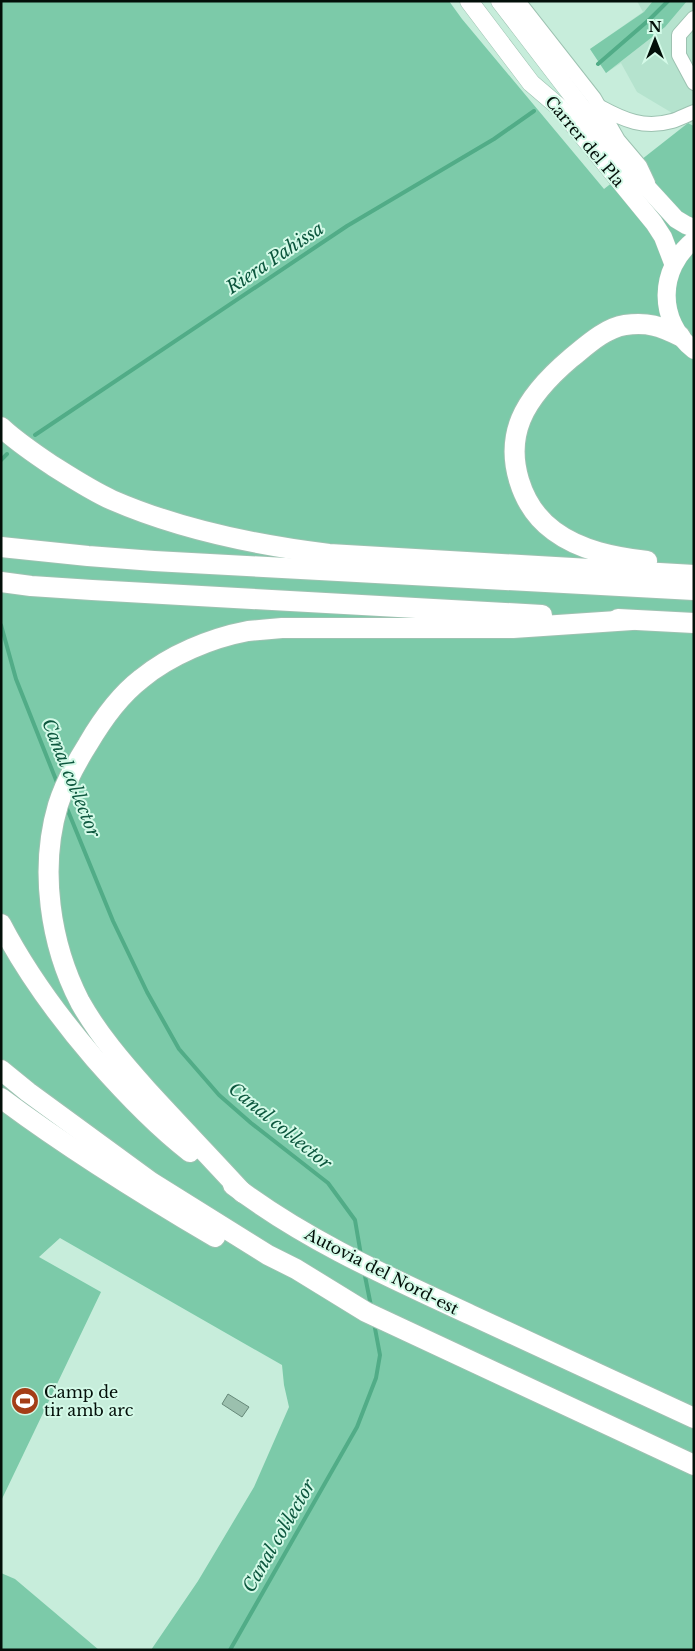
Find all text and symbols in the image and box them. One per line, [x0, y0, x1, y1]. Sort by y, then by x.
north arrow [630, 15, 680, 65]
text: N [648, 18, 662, 36]
street label: Carrer del Pla [541, 91, 629, 191]
water label: Riera Pahissa [221, 217, 328, 299]
water label: Canal col·lector [37, 715, 105, 841]
water label: Canal col·lector [224, 1078, 336, 1175]
street label: Autovia del Nord-est [301, 1223, 462, 1318]
place label: Camp de tir amb arc [44, 1382, 134, 1420]
sports icon: Camp de tir amb arc [10, 1386, 40, 1416]
water label: Canal col·lector [238, 1475, 320, 1596]

